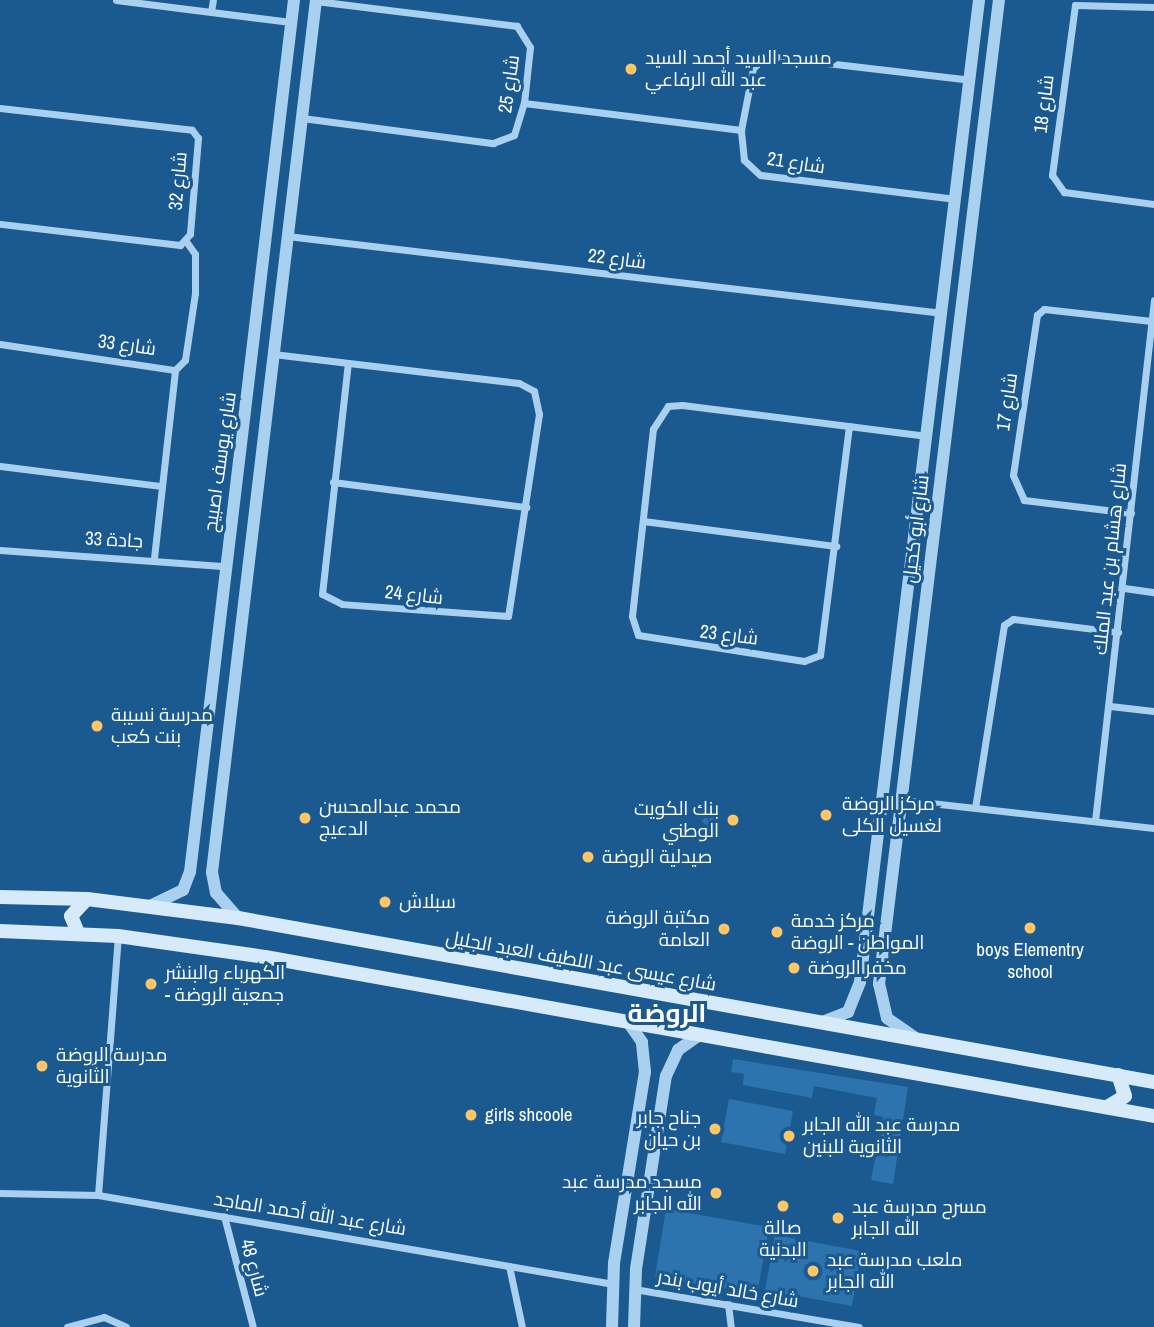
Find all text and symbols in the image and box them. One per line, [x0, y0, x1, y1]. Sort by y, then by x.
place label: مسجد السيد أحمد السيد عبد الله الرفاعي [645, 47, 832, 91]
street label: شارع 25 [494, 53, 524, 115]
marker: مسجد السيد أحمد السيد عبد الله الرفاعي [623, 61, 639, 77]
street label: شارع 18 [1029, 74, 1059, 134]
street label: شارع 21 [765, 147, 827, 179]
street label: شارع 32 [164, 151, 192, 211]
street label: شارع 22 [587, 244, 647, 274]
street label: شارع 33 [96, 330, 158, 360]
street label: شارع 17 [992, 371, 1022, 433]
street label: شارع يوسف اصبيح [199, 391, 241, 533]
street label: شارع هشام بن عبد الملك [1089, 462, 1131, 656]
street label: شارع أبو كحيل [898, 474, 934, 584]
street label: جادة 33 [84, 527, 144, 553]
street label: شارع 24 [384, 581, 444, 609]
street label: شارع 23 [699, 620, 759, 650]
place label: مدرسة نسيبة بنت كعب [111, 704, 213, 748]
marker: مدرسة نسيبة بنت كعب [89, 718, 105, 734]
place label: مركز الروضة لغسيل الكلى [842, 793, 942, 837]
place label: محمد عبدالمحسن الدعيج [319, 796, 461, 840]
place label: بنك الكويت الوطني [634, 798, 719, 842]
marker: مركز الروضة لغسيل الكلى [816, 805, 836, 825]
marker: محمد عبدالمحسن الدعيج [297, 810, 313, 826]
marker: بنك الكويت الوطني [725, 812, 741, 828]
place label: صيدلية الروضة [602, 846, 712, 868]
marker: صيدلية الروضة [580, 849, 596, 865]
place label: سبلاش [399, 891, 456, 913]
marker: سبلاش [377, 894, 393, 910]
place label: مكتبة الروضة العامة [606, 907, 710, 951]
place label: مركز خدمة المواطن - الروضة [791, 910, 924, 954]
marker: boys Elementry school [1022, 920, 1038, 936]
marker: مكتبة الروضة العامة [716, 921, 732, 937]
marker: مركز خدمة المواطن - الروضة [769, 924, 785, 940]
street label: شارع عيسى عبد اللطيف العبد الجليل [444, 926, 718, 996]
place label: boys Elementry school [976, 939, 1084, 983]
place label: مخفر الروضة [808, 957, 907, 979]
marker: مخفر الروضة [786, 960, 802, 976]
place label: الكهرباء والبنشر - جمعية الروضة [165, 962, 285, 1006]
marker: الكهرباء والبنشر - جمعية الروضة [143, 976, 159, 992]
district label: الروضة [627, 997, 707, 1029]
place label: مدرسة الروضة الثانوية [56, 1044, 167, 1088]
marker: مدرسة الروضة الثانوية [34, 1058, 50, 1074]
place label: girls shcoole [485, 1104, 572, 1126]
marker: girls shcoole [463, 1107, 479, 1123]
place label: جناح جابر بن حيان [637, 1107, 701, 1151]
place label: مدرسة عبد الله الجابر الثانوية للبنين [803, 1114, 960, 1158]
marker: جناح جابر بن حيان [707, 1121, 723, 1137]
marker: مدرسة عبد الله الجابر الثانوية للبنين [781, 1128, 797, 1144]
place label: مسجد مدرسة عبد الله الجابر [562, 1171, 702, 1215]
marker: مسجد مدرسة عبد الله الجابر [708, 1185, 724, 1201]
street label: شارع عبد الله أحمد الماجد [212, 1188, 408, 1240]
place label: مسرح مدرسة عبد الله الجابر [852, 1196, 987, 1240]
marker: صالة البدنية [775, 1198, 791, 1214]
marker: مسرح مدرسة عبد الله الجابر [830, 1210, 846, 1226]
place label: صالة البدنية [759, 1217, 807, 1261]
street label: شارع 48 [235, 1237, 273, 1299]
place label: ملعب مدرسة عبد الله الجابر [827, 1249, 962, 1293]
marker: ملعب مدرسة عبد الله الجابر [805, 1263, 821, 1279]
street label: شارع خالد أيوب بندر [655, 1265, 801, 1313]

